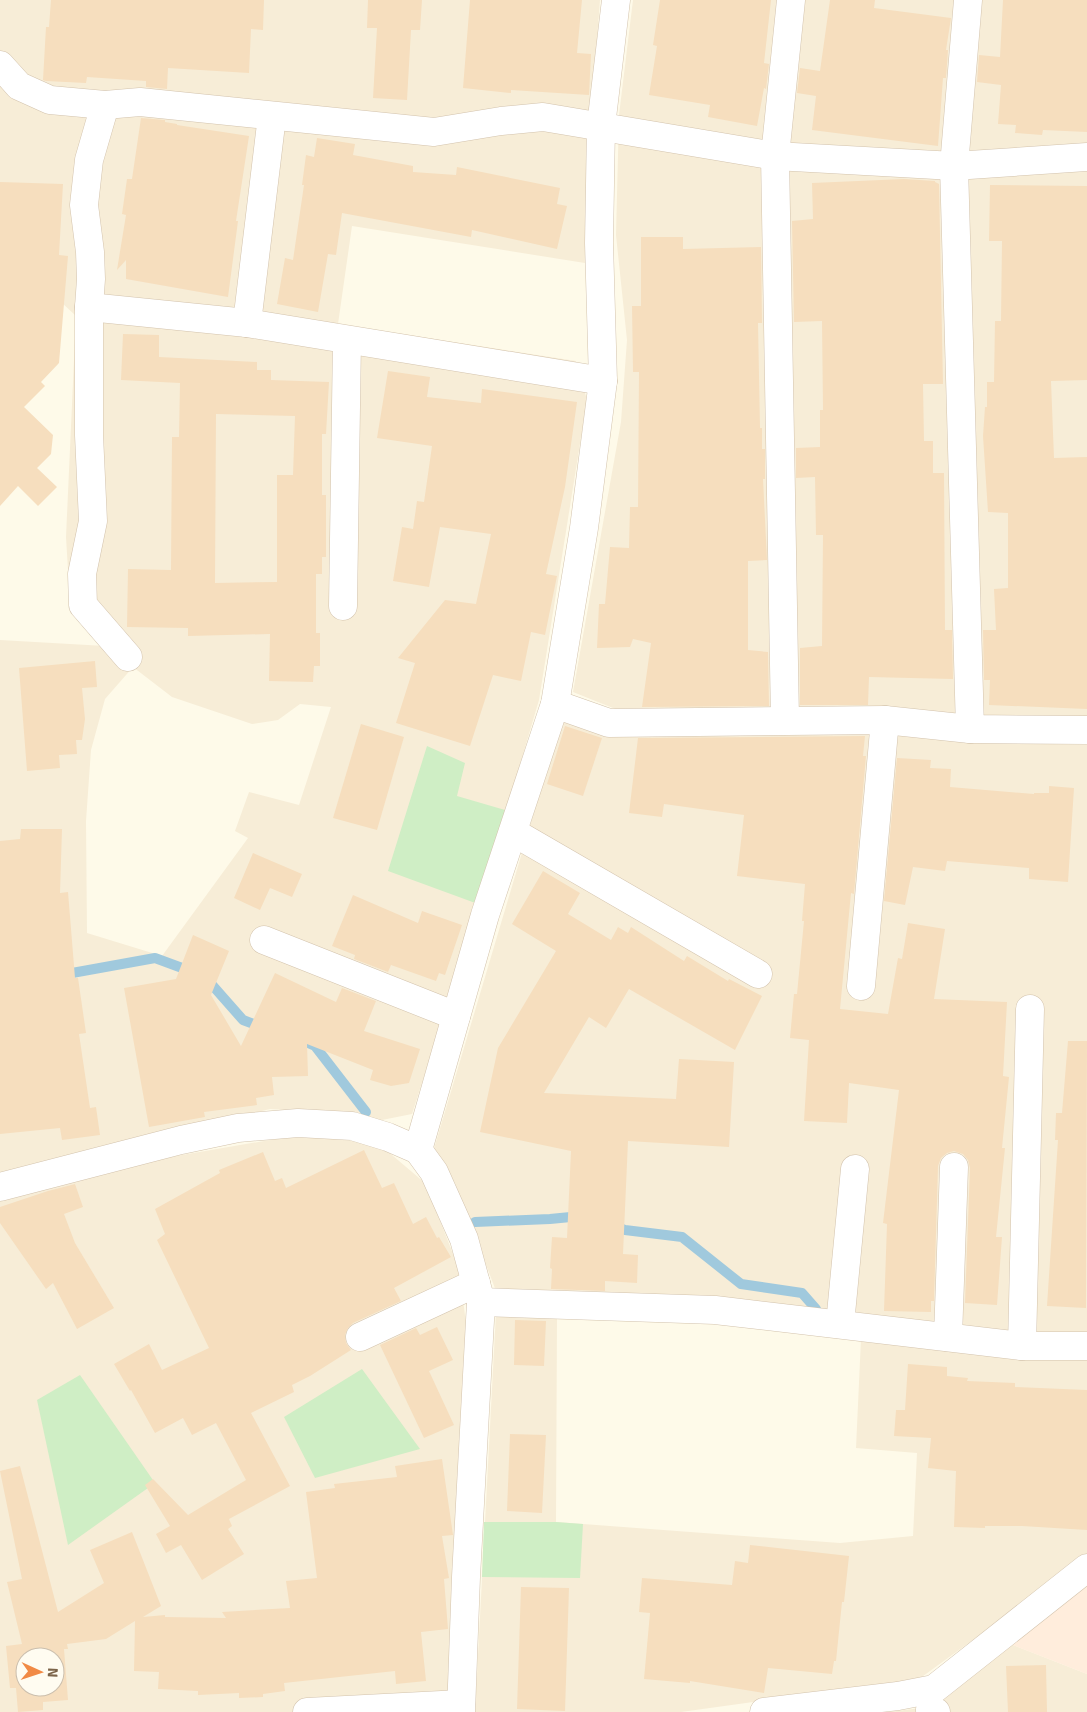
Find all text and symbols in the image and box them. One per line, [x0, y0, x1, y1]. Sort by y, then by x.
north arrow [15, 1647, 65, 1697]
text: N [44, 1667, 61, 1678]

